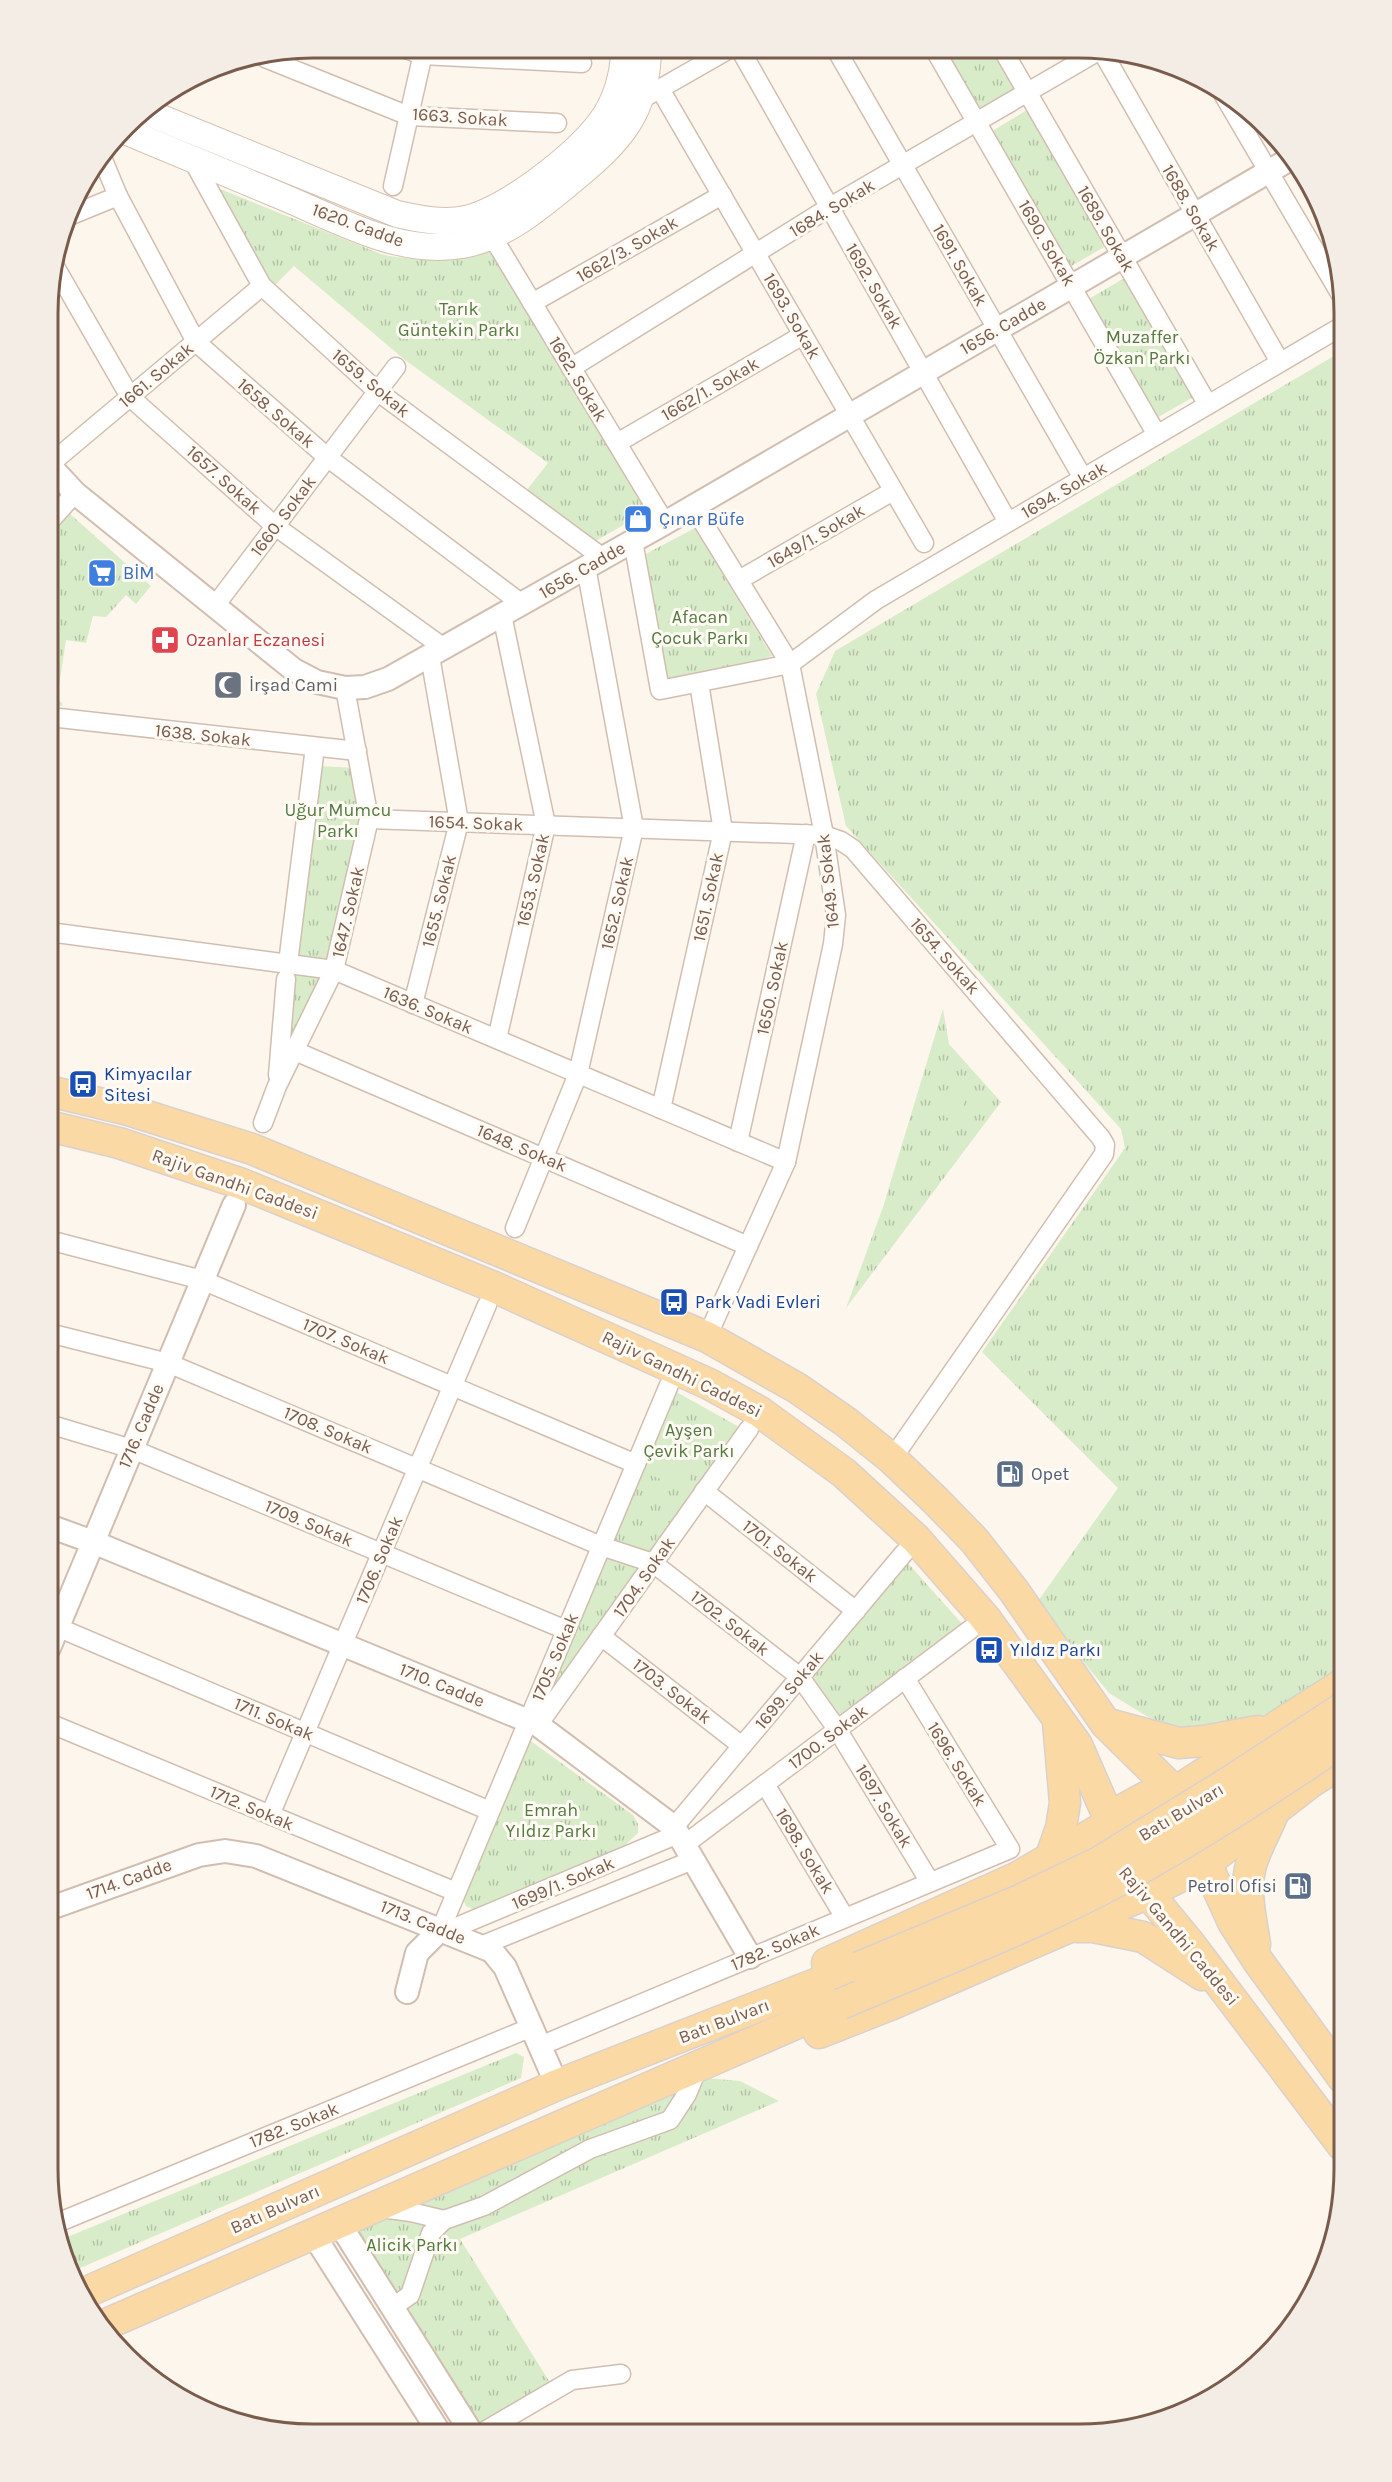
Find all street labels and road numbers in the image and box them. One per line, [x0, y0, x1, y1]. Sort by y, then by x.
street label: 1663. Sokak [412, 103, 508, 131]
street label: 1688. Sokak [1157, 161, 1225, 255]
street label: 1684. Sokak [785, 174, 879, 242]
street label: 1689. Sokak [1072, 182, 1140, 276]
street label: 1690. Sokak [1014, 196, 1080, 290]
street label: 1620. Cadde [309, 198, 407, 252]
street label: 1662/3. Sokak [572, 211, 682, 287]
street label: 1691. Sokak [928, 220, 992, 310]
street label: 1692. Sokak [841, 239, 907, 333]
street label: 1693. Sokak [759, 269, 825, 363]
street label: 1656. Cadde [956, 293, 1050, 359]
street label: 1662. Sokak [544, 332, 612, 426]
street label: 1661. Sokak [114, 337, 198, 413]
street label: 1659. Sokak [327, 344, 415, 422]
street label: 1662/1. Sokak [657, 352, 763, 426]
street label: 1658. Sokak [233, 373, 319, 453]
street label: 1657. Sokak [182, 441, 266, 519]
street label: 1694. Sokak [1017, 457, 1111, 523]
street label: 1660. Sokak [245, 471, 321, 561]
street label: 1649/1. Sokak [763, 499, 869, 573]
street label: 1656. Cadde [535, 537, 629, 603]
street label: 1638. Sokak [154, 719, 252, 751]
street label: 1654. Sokak [428, 810, 524, 836]
street label: 1653. Sokak [512, 831, 554, 929]
street label: 1649. Sokak [812, 833, 844, 929]
street label: 1651. Sokak [688, 850, 728, 944]
street label: 1655. Sokak [417, 852, 461, 950]
street label: 1652. Sokak [596, 854, 638, 952]
street label: 1647. Sokak [327, 864, 369, 960]
street label: 1654. Sokak [906, 913, 984, 999]
street label: 1650. Sokak [751, 939, 793, 1037]
street label: 1636. Sokak [380, 981, 476, 1039]
street label: 1648. Sokak [474, 1119, 570, 1177]
street label: Rajiv Gandhi Caddesi [149, 1144, 321, 1224]
street label: 1707. Sokak [299, 1313, 393, 1369]
street label: Rajiv Gandhi Caddesi [598, 1326, 766, 1422]
street label: 1716. Cadde [113, 1380, 169, 1472]
street label: 1708. Sokak [280, 1401, 376, 1459]
street label: 1709. Sokak [261, 1495, 357, 1551]
street label: 1706. Sokak [351, 1513, 407, 1607]
street label: 1701. Sokak [738, 1515, 822, 1587]
street label: 1704. Sokak [608, 1532, 680, 1622]
street label: 1702. Sokak [686, 1585, 774, 1661]
street label: 1705. Sokak [527, 1610, 583, 1704]
street label: 1699. Sokak [750, 1646, 828, 1734]
street label: 1703. Sokak [628, 1653, 716, 1729]
street label: 1710. Cadde [396, 1658, 488, 1712]
street label: 1711. Sokak [231, 1692, 317, 1746]
street label: 1700. Sokak [784, 1700, 872, 1774]
street label: 1696. Sokak [922, 1718, 992, 1810]
street label: 1697. Sokak [850, 1760, 918, 1852]
street label: Batı Bulvarı [1134, 1778, 1228, 1846]
street label: 1712. Sokak [207, 1780, 297, 1836]
street label: 1698. Sokak [771, 1804, 839, 1898]
street label: 1699/1. Sokak [508, 1852, 618, 1914]
street label: 1714. Cadde [83, 1853, 175, 1905]
street label: Rajiv Gandhi Caddesi [1114, 1862, 1244, 2010]
street label: 1713. Cadde [377, 1895, 469, 1949]
street label: 1782. Sokak [727, 1918, 823, 1976]
street label: Batı Bulvarı [675, 1994, 773, 2048]
street label: 1782. Sokak [246, 2097, 342, 2153]
street label: Batı Bulvarı [227, 2180, 323, 2238]

